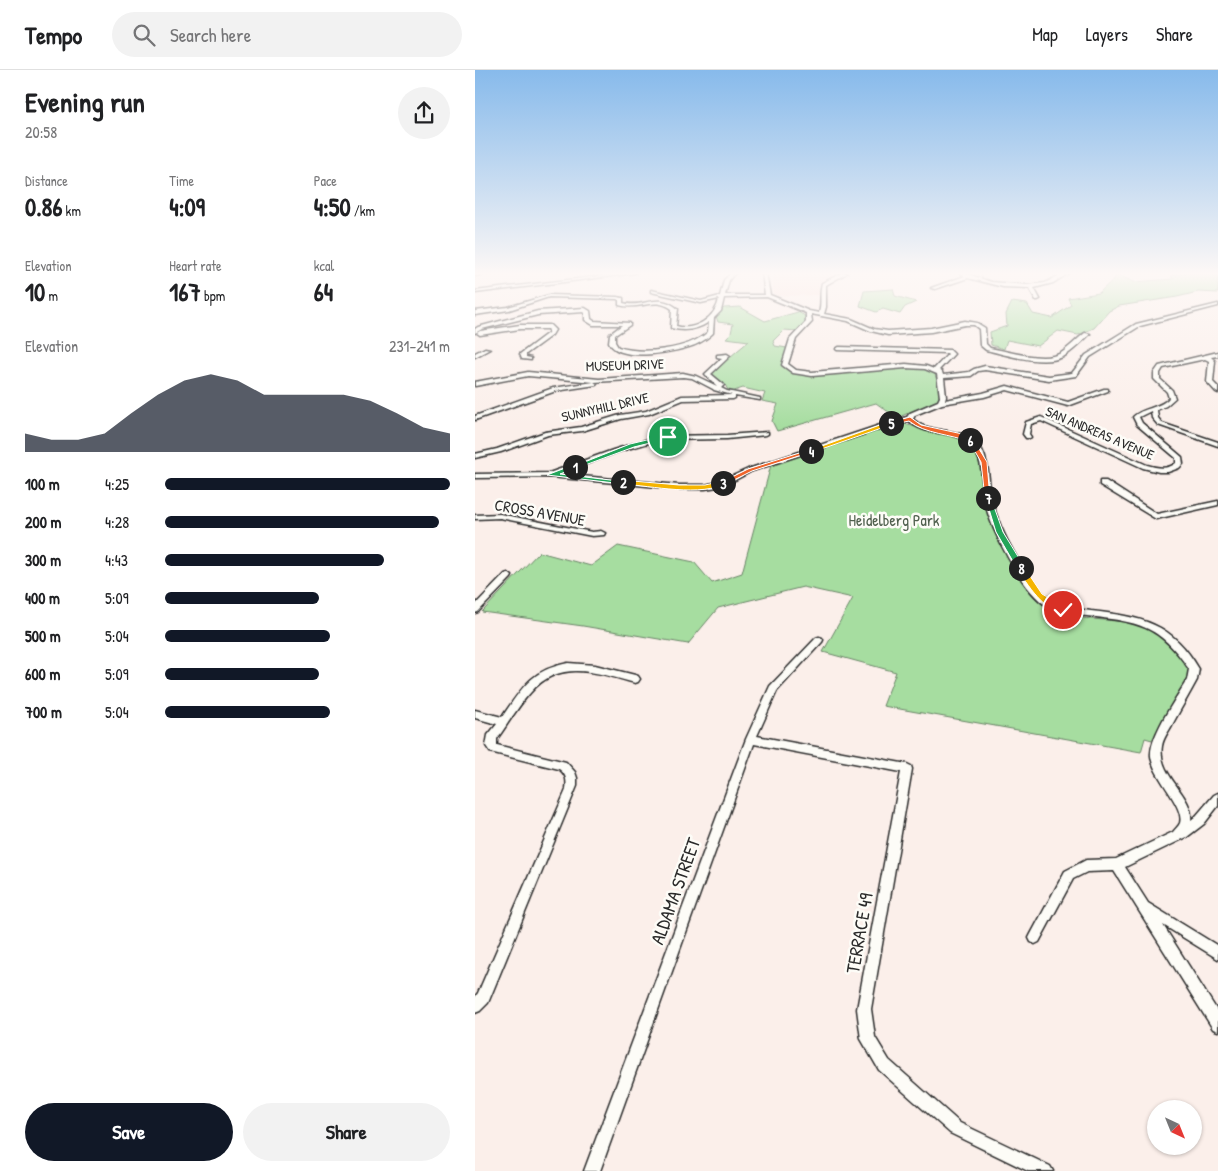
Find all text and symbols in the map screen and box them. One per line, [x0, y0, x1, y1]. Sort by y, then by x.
search box [112, 12, 462, 57]
text: Tempo [25, 19, 82, 51]
icon: search [130, 21, 158, 49]
text: Search here [170, 22, 251, 48]
text: Map [1032, 22, 1058, 47]
text: Layers [1086, 22, 1128, 47]
text: Share [1156, 22, 1193, 47]
text: Evening run [25, 83, 145, 121]
button: share [398, 87, 450, 139]
text: 20:58 [25, 121, 57, 143]
text: Distance [25, 171, 68, 190]
text: Time [169, 171, 194, 190]
text: Pace [314, 171, 337, 190]
text: 0.86 [25, 190, 62, 224]
text: 4:09 [169, 190, 205, 224]
text: 4:50 [314, 190, 351, 224]
text: km [62, 201, 81, 220]
text: /km [351, 201, 375, 220]
text: Elevation [25, 256, 72, 275]
text: Heart rate [169, 256, 222, 275]
text: kcal [314, 256, 334, 275]
text: 10 [25, 275, 45, 309]
text: 167 [169, 275, 201, 309]
text: 64 [314, 275, 333, 309]
text: m [45, 286, 58, 305]
text: bpm [201, 286, 225, 305]
text: Elevation [25, 335, 78, 357]
text: 231–241 m [389, 335, 450, 357]
street label: MUSEUM DRIVE [586, 354, 664, 375]
street label: SUNNYHILL DRIVE [559, 387, 650, 426]
street label: SAN ANDREAS AVENUE [1043, 401, 1157, 464]
pin: 5 [879, 410, 903, 436]
text: 5 [889, 414, 894, 433]
pin [647, 416, 689, 458]
icon: arrive [654, 423, 682, 451]
pin: 6 [957, 428, 983, 452]
text: 6 [968, 431, 973, 450]
pin: 4 [799, 438, 823, 464]
text: 4 [809, 442, 814, 461]
pin: 1 [563, 454, 587, 480]
text: 1 [573, 458, 578, 477]
pin: 2 [611, 470, 635, 494]
pin: 3 [711, 470, 735, 496]
text: 100 m [25, 473, 60, 495]
text: 4:25 [105, 473, 129, 495]
text: 2 [620, 473, 627, 492]
text: 3 [720, 474, 727, 493]
pin: 7 [975, 486, 1001, 510]
text: 7 [985, 489, 992, 508]
street label: CROSS AVENUE [493, 493, 587, 531]
park label: Heidelberg Park [849, 509, 940, 531]
text: 200 m [25, 511, 61, 533]
text: 4:28 [105, 511, 129, 533]
text: 300 m [25, 549, 61, 571]
text: 4:43 [105, 549, 128, 571]
pin: 8 [1009, 556, 1033, 580]
text: 8 [1018, 559, 1025, 578]
text: 400 m [25, 587, 60, 609]
text: 5:09 [105, 587, 129, 609]
pin [1042, 589, 1084, 631]
icon: check [1049, 596, 1077, 624]
text: 500 m [25, 625, 61, 647]
text: 5:04 [105, 625, 129, 647]
text: 600 m [25, 663, 60, 685]
text: 5:09 [105, 663, 129, 685]
text: 700 m [25, 701, 62, 723]
text: 5:04 [105, 701, 129, 723]
street label: ALDAMA STREET [644, 833, 707, 948]
street label: TERRACE 49 [839, 891, 879, 975]
north arrow [1147, 1100, 1203, 1155]
map controls [1147, 1100, 1202, 1155]
button: Save [25, 1103, 233, 1161]
button: Share [243, 1103, 450, 1161]

